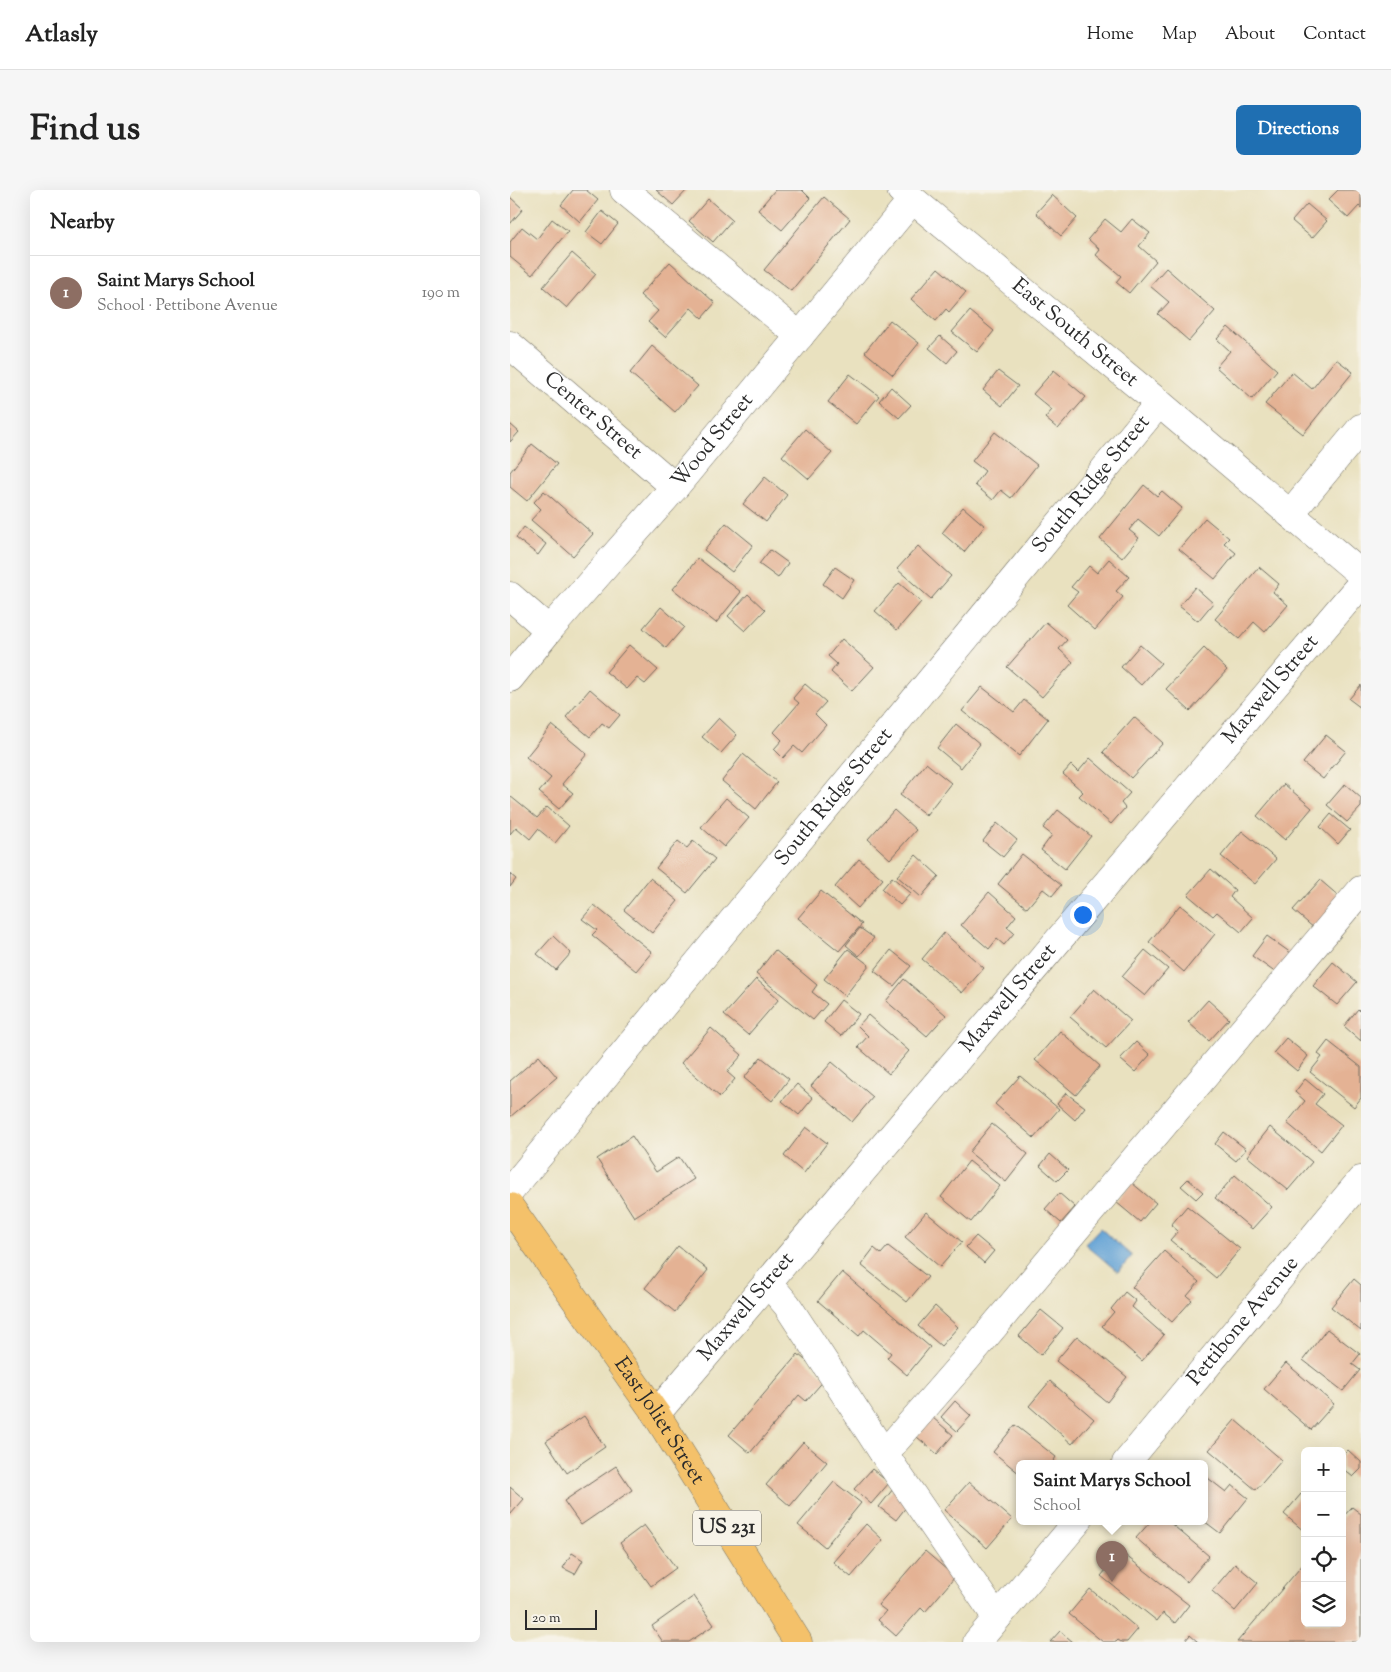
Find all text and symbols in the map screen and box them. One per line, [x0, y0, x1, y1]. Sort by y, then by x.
text: Atlasly [25, 18, 98, 52]
text: Home [1087, 22, 1134, 48]
text: Map [1162, 22, 1197, 48]
text: About [1225, 22, 1275, 48]
text: Contact [1303, 22, 1366, 48]
text: Find us [30, 105, 140, 156]
button: Directions [1236, 105, 1361, 155]
text: Nearby [50, 208, 115, 238]
text: Saint Marys School [97, 268, 255, 295]
street label: East South Street [1005, 272, 1144, 395]
text: 1 [63, 282, 69, 305]
text: 190 m [422, 282, 460, 305]
text: School · Pettibone Avenue [97, 295, 278, 318]
street label: Center Street [537, 365, 649, 467]
street label: Wood Street [665, 387, 761, 495]
street label: South Ridge Street [1026, 409, 1158, 560]
street label: Maxwell Street [1216, 629, 1326, 751]
street label: South Ridge Street [768, 722, 900, 873]
your location [1070, 902, 1096, 928]
street label: Maxwell Street [954, 937, 1064, 1060]
street label: Maxwell Street [691, 1246, 802, 1369]
street label: Pettibone Avenue [1181, 1250, 1306, 1393]
street label: East Joliet Street [606, 1352, 712, 1491]
map controls [1301, 1447, 1346, 1627]
button: + [1301, 1447, 1346, 1492]
popup [1016, 1460, 1208, 1525]
text: Saint Marys School [1033, 1468, 1191, 1495]
button: − [1301, 1492, 1346, 1537]
text: School [1033, 1495, 1081, 1518]
road number: US 231 [693, 1510, 761, 1546]
button: locate [1301, 1537, 1346, 1582]
pin: 1 [1096, 1541, 1128, 1582]
button: layers [1301, 1582, 1346, 1627]
scale bar [525, 1607, 598, 1630]
text: 20 m [532, 1609, 561, 1629]

